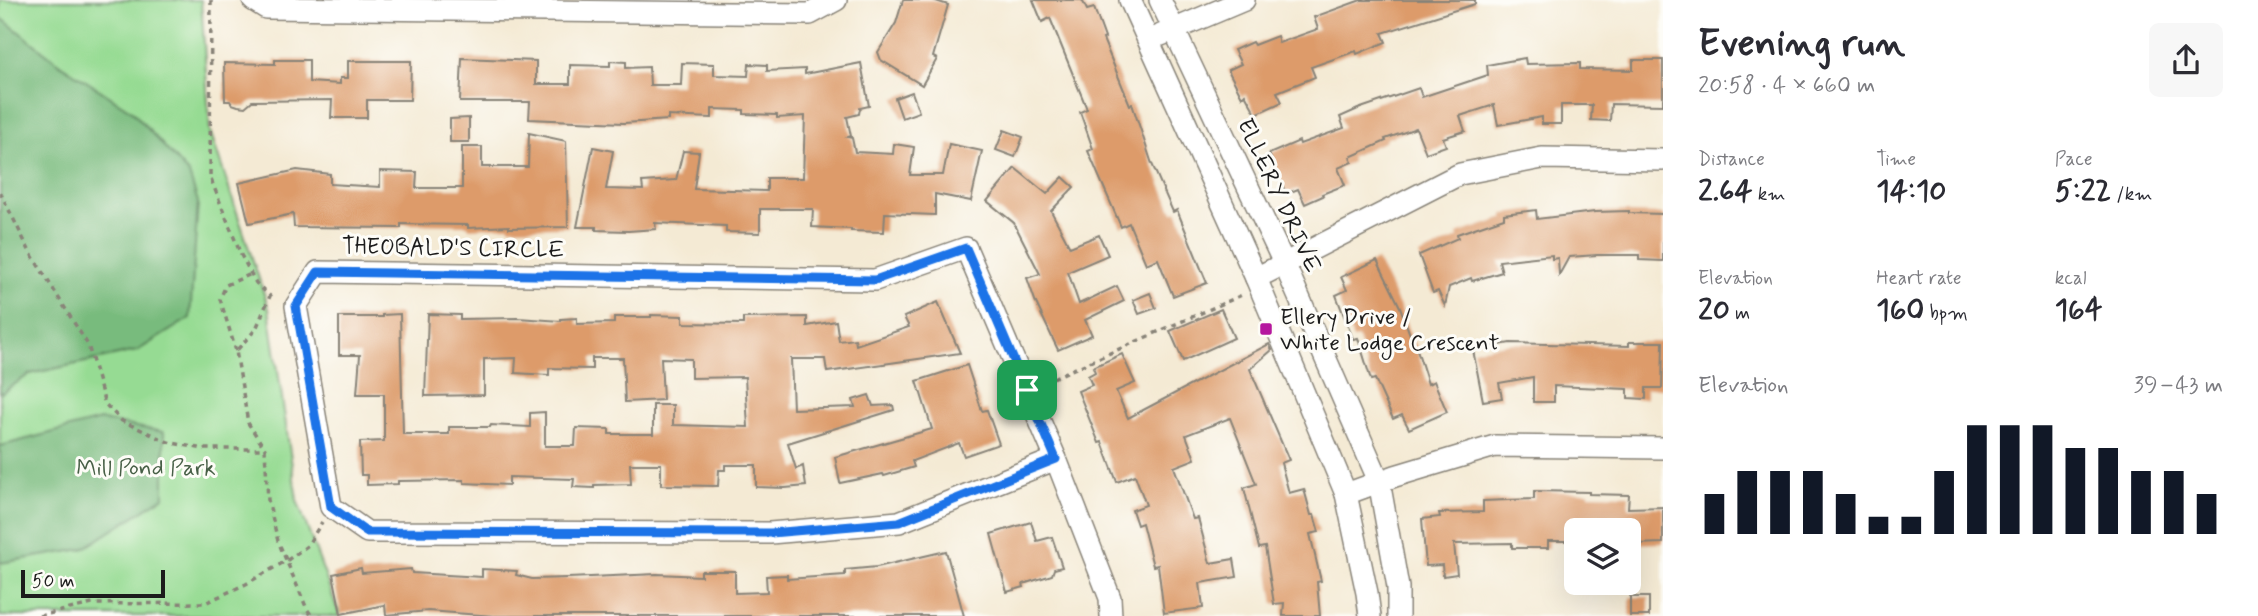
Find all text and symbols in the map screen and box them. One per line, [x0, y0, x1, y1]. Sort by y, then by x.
text: Evening run [1698, 20, 1905, 69]
button: share [2149, 23, 2223, 97]
text: 20:58 · 4 × 660 m [1698, 71, 1875, 101]
street label: ELLERY DRIVE [1229, 114, 1327, 278]
text: Distance [1698, 147, 1765, 172]
text: Time [1876, 147, 1916, 172]
text: Pace [2055, 147, 2092, 172]
text: 2.64 [1698, 172, 1753, 211]
text: 14:10 [1876, 172, 1947, 211]
text: 5:22 [2055, 172, 2111, 211]
text: km [1753, 182, 1785, 207]
text: /km [2111, 182, 2152, 207]
street label: THEOBALD'S CIRCLE [342, 232, 564, 266]
text: Elevation [1698, 266, 1773, 291]
text: Heart rate [1876, 266, 1962, 291]
text: kcal [2055, 266, 2087, 291]
text: 20 [1698, 291, 1730, 330]
text: 160 [1876, 291, 1924, 330]
text: 164 [2055, 291, 2102, 330]
text: m [1730, 301, 1750, 326]
text: bpm [1924, 301, 1968, 326]
place label: Ellery Drive / White Lodge Crescent [1280, 303, 1499, 361]
marker: Ellery Drive / White Lodge Crescent [1258, 321, 1274, 337]
pin [997, 360, 1057, 420]
icon: arrive [1008, 371, 1046, 409]
text: Elevation [1698, 371, 1789, 401]
text: 39–43 m [2134, 371, 2223, 401]
park label: Mill Pond Park [76, 454, 216, 484]
map controls [1564, 518, 1641, 595]
button: layers [1564, 518, 1641, 595]
scale bar [21, 567, 164, 599]
text: 50 m [32, 569, 75, 594]

